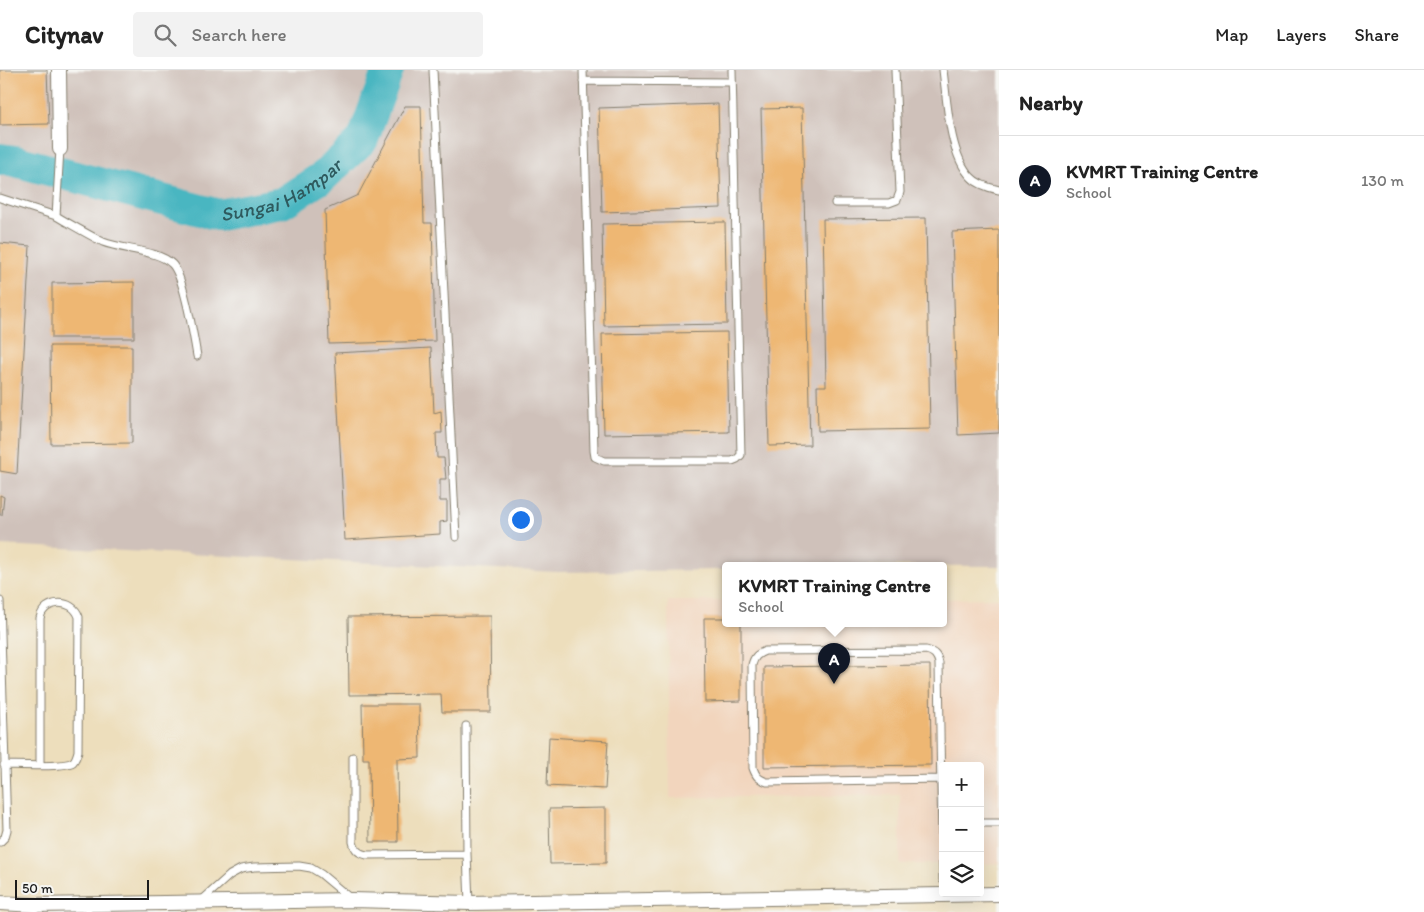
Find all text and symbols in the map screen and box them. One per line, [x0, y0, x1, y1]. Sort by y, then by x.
search box [133, 12, 483, 57]
text: Citynav [25, 20, 103, 49]
icon: search [151, 21, 179, 49]
text: Search here [191, 23, 287, 46]
text: Map [1215, 24, 1248, 46]
text: Layers [1276, 24, 1326, 46]
text: Share [1354, 24, 1399, 46]
text: Nearby [1019, 90, 1083, 115]
water label: Sungai Hampar [218, 152, 349, 226]
text: KVMRT Training Centre [1066, 160, 1258, 183]
text: A [1030, 171, 1040, 190]
text: 130 m [1361, 171, 1404, 190]
text: School [1066, 183, 1112, 202]
your location [508, 507, 534, 533]
popup [722, 562, 947, 627]
text: KVMRT Training Centre [738, 574, 931, 597]
text: School [738, 597, 784, 616]
pin: A [818, 643, 850, 684]
map controls [939, 762, 984, 897]
button: + [939, 762, 984, 807]
button: − [939, 807, 984, 852]
button: layers [939, 852, 984, 897]
scale bar [15, 877, 149, 900]
text: 50 m [22, 880, 53, 897]

